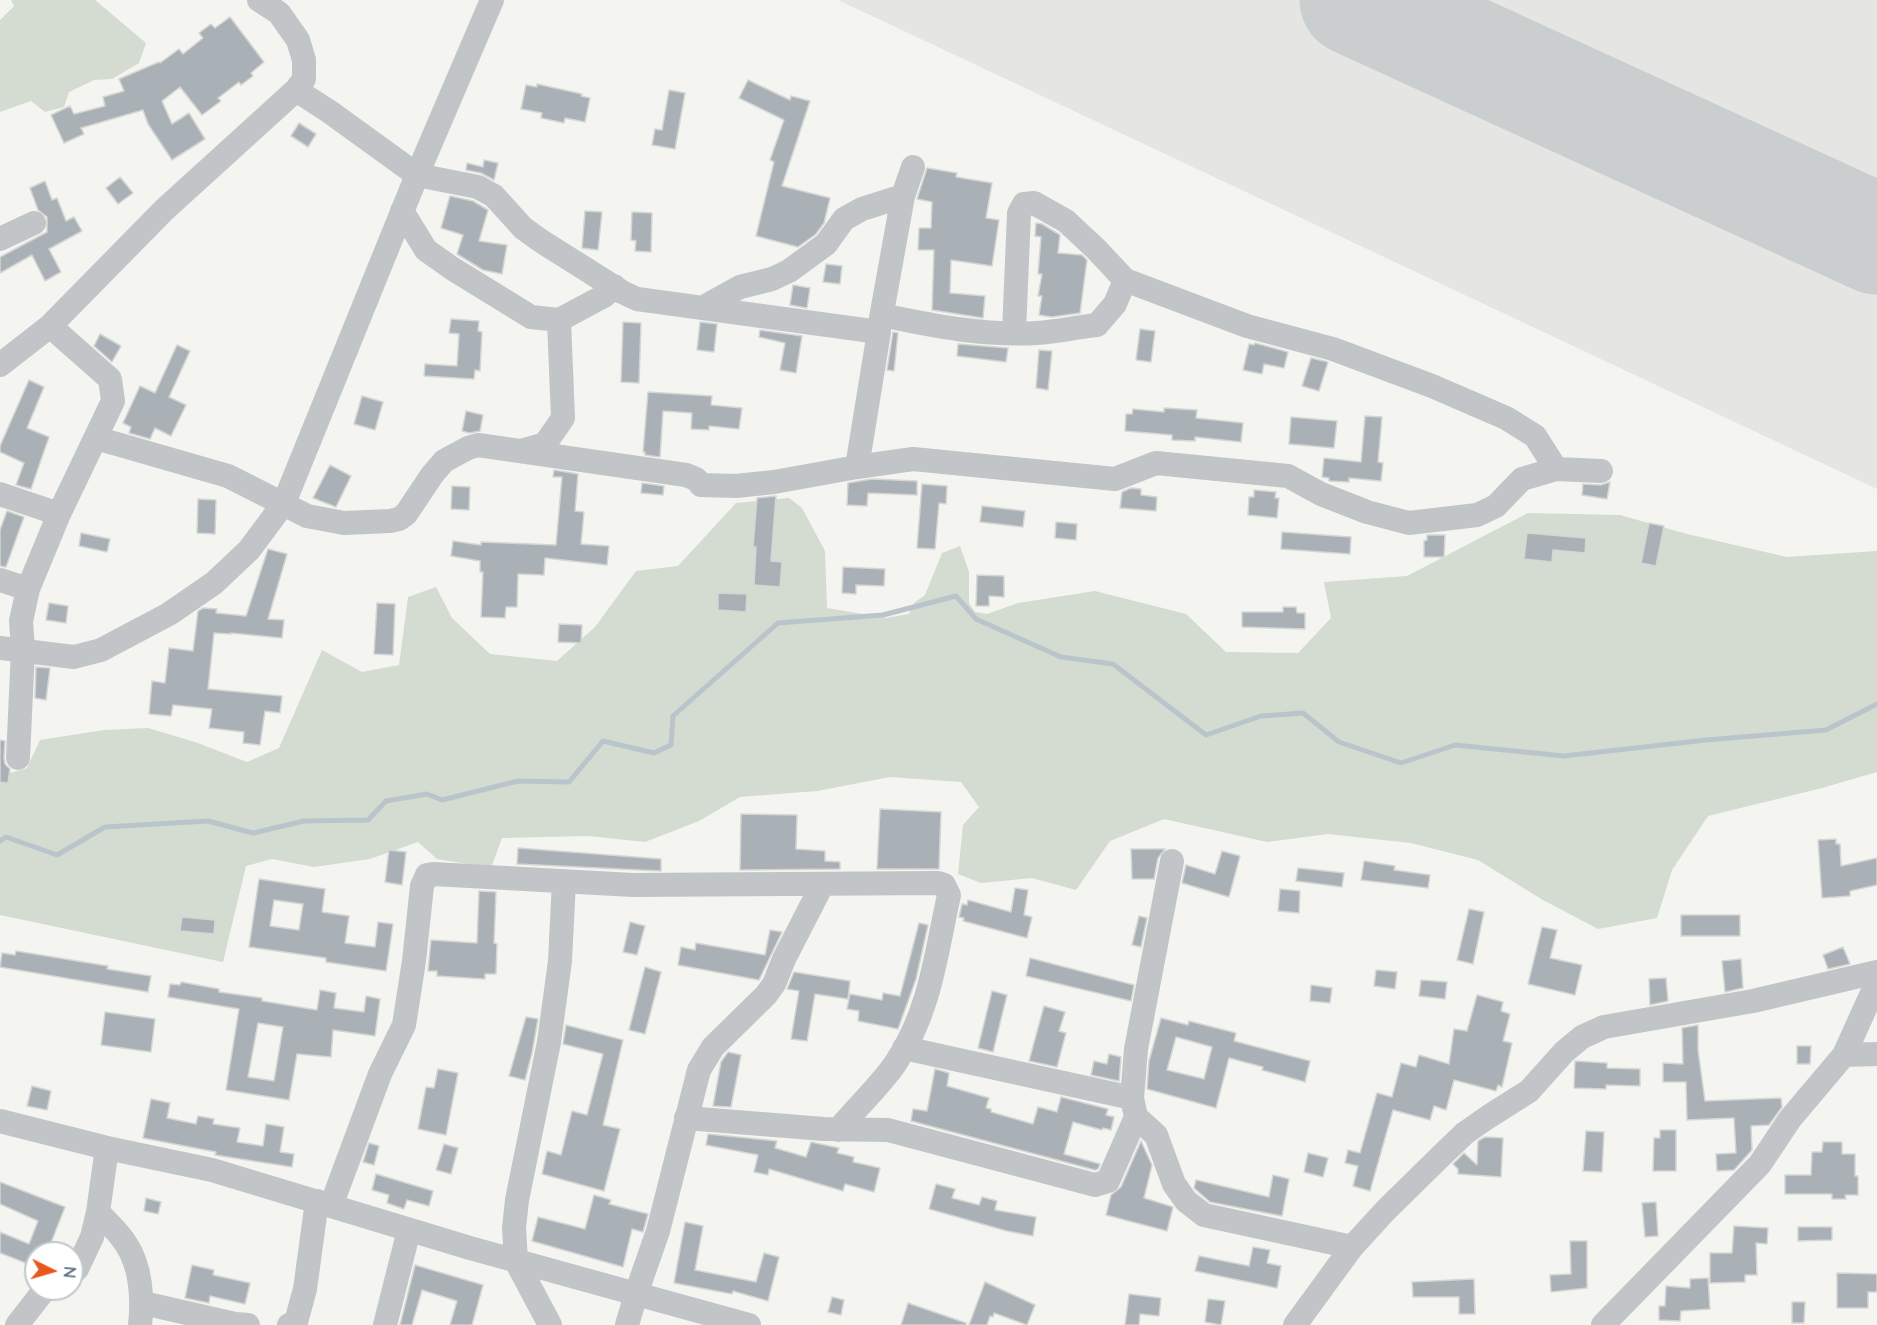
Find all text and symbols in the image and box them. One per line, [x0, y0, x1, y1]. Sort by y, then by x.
north arrow [24, 1241, 84, 1301]
text: N [59, 1266, 80, 1279]

